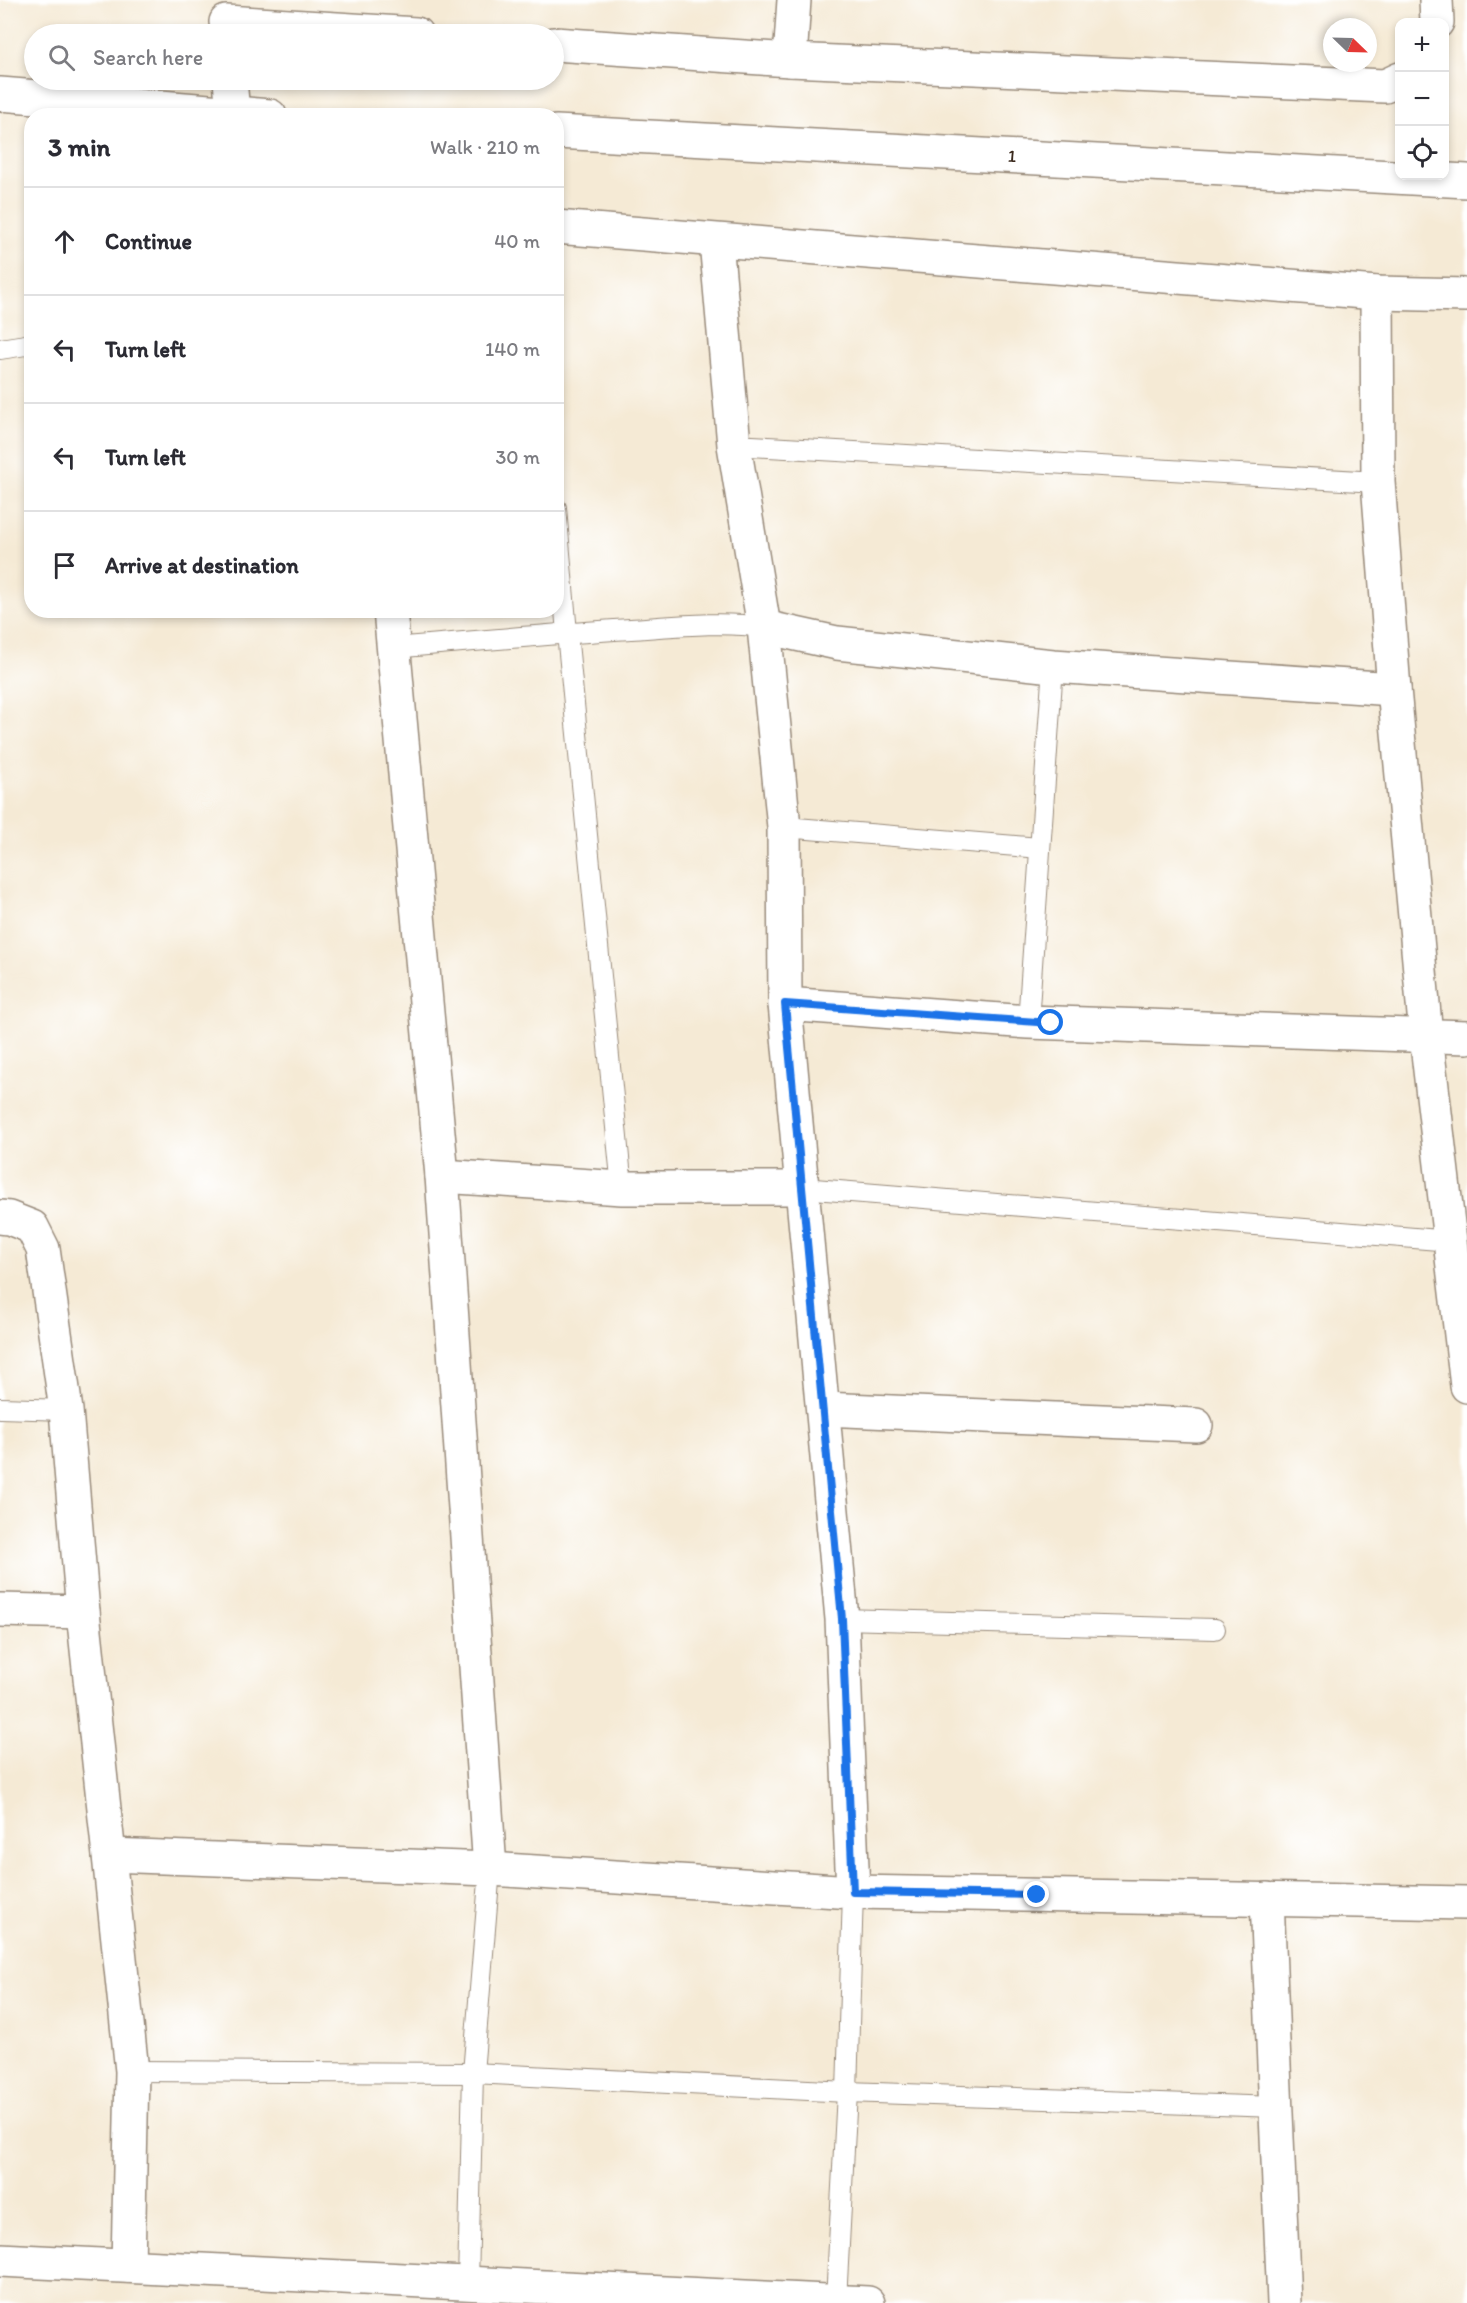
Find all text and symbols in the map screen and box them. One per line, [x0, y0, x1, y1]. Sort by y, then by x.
north arrow [1323, 18, 1377, 72]
map controls [1395, 18, 1449, 180]
button: + [1395, 18, 1449, 72]
search box [24, 24, 564, 90]
icon: search [45, 41, 78, 74]
text: Search here [93, 44, 203, 71]
button: − [1395, 72, 1449, 126]
button: locate [1395, 126, 1449, 180]
text: 3 min [48, 131, 110, 163]
text: Walk · 210 m [430, 135, 540, 159]
street label: 1 [1007, 145, 1017, 167]
icon: ahead [48, 225, 81, 258]
text: Continue [105, 228, 192, 255]
text: 40 m [494, 229, 540, 253]
icon: left [48, 333, 81, 366]
text: Turn left [105, 336, 186, 363]
text: 140 m [485, 337, 540, 361]
icon: left [48, 441, 81, 474]
text: Turn left [105, 444, 186, 471]
text: 30 m [495, 445, 540, 469]
icon: arrive [48, 549, 81, 582]
text: Arrive at destination [105, 552, 299, 579]
route start [1037, 1009, 1063, 1035]
route end [1023, 1881, 1049, 1907]

